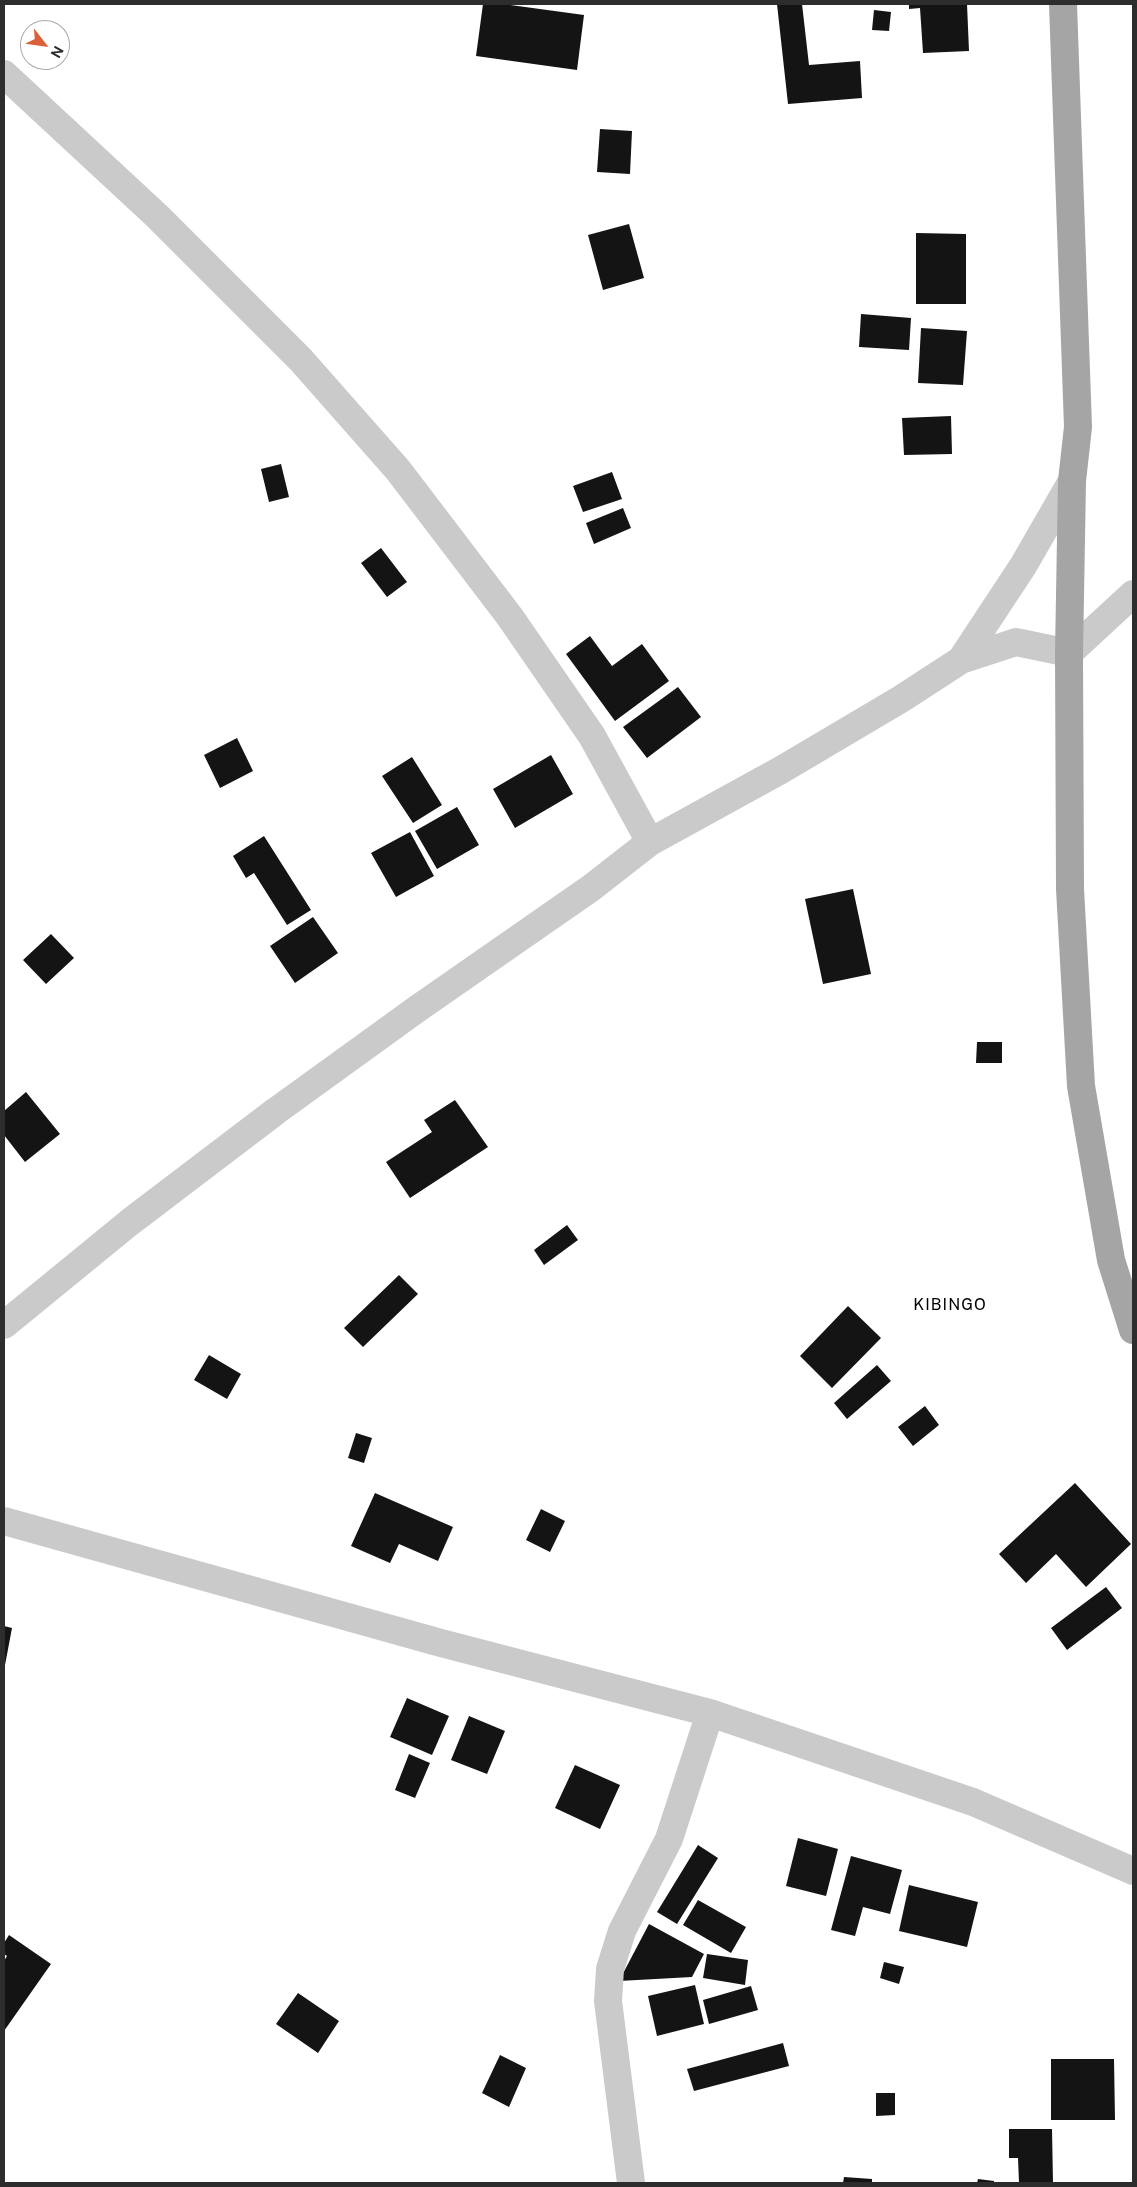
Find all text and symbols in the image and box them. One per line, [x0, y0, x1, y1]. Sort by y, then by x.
north arrow [20, 20, 70, 70]
text: N [47, 43, 67, 61]
district label: KIBINGO [912, 1295, 988, 1315]

